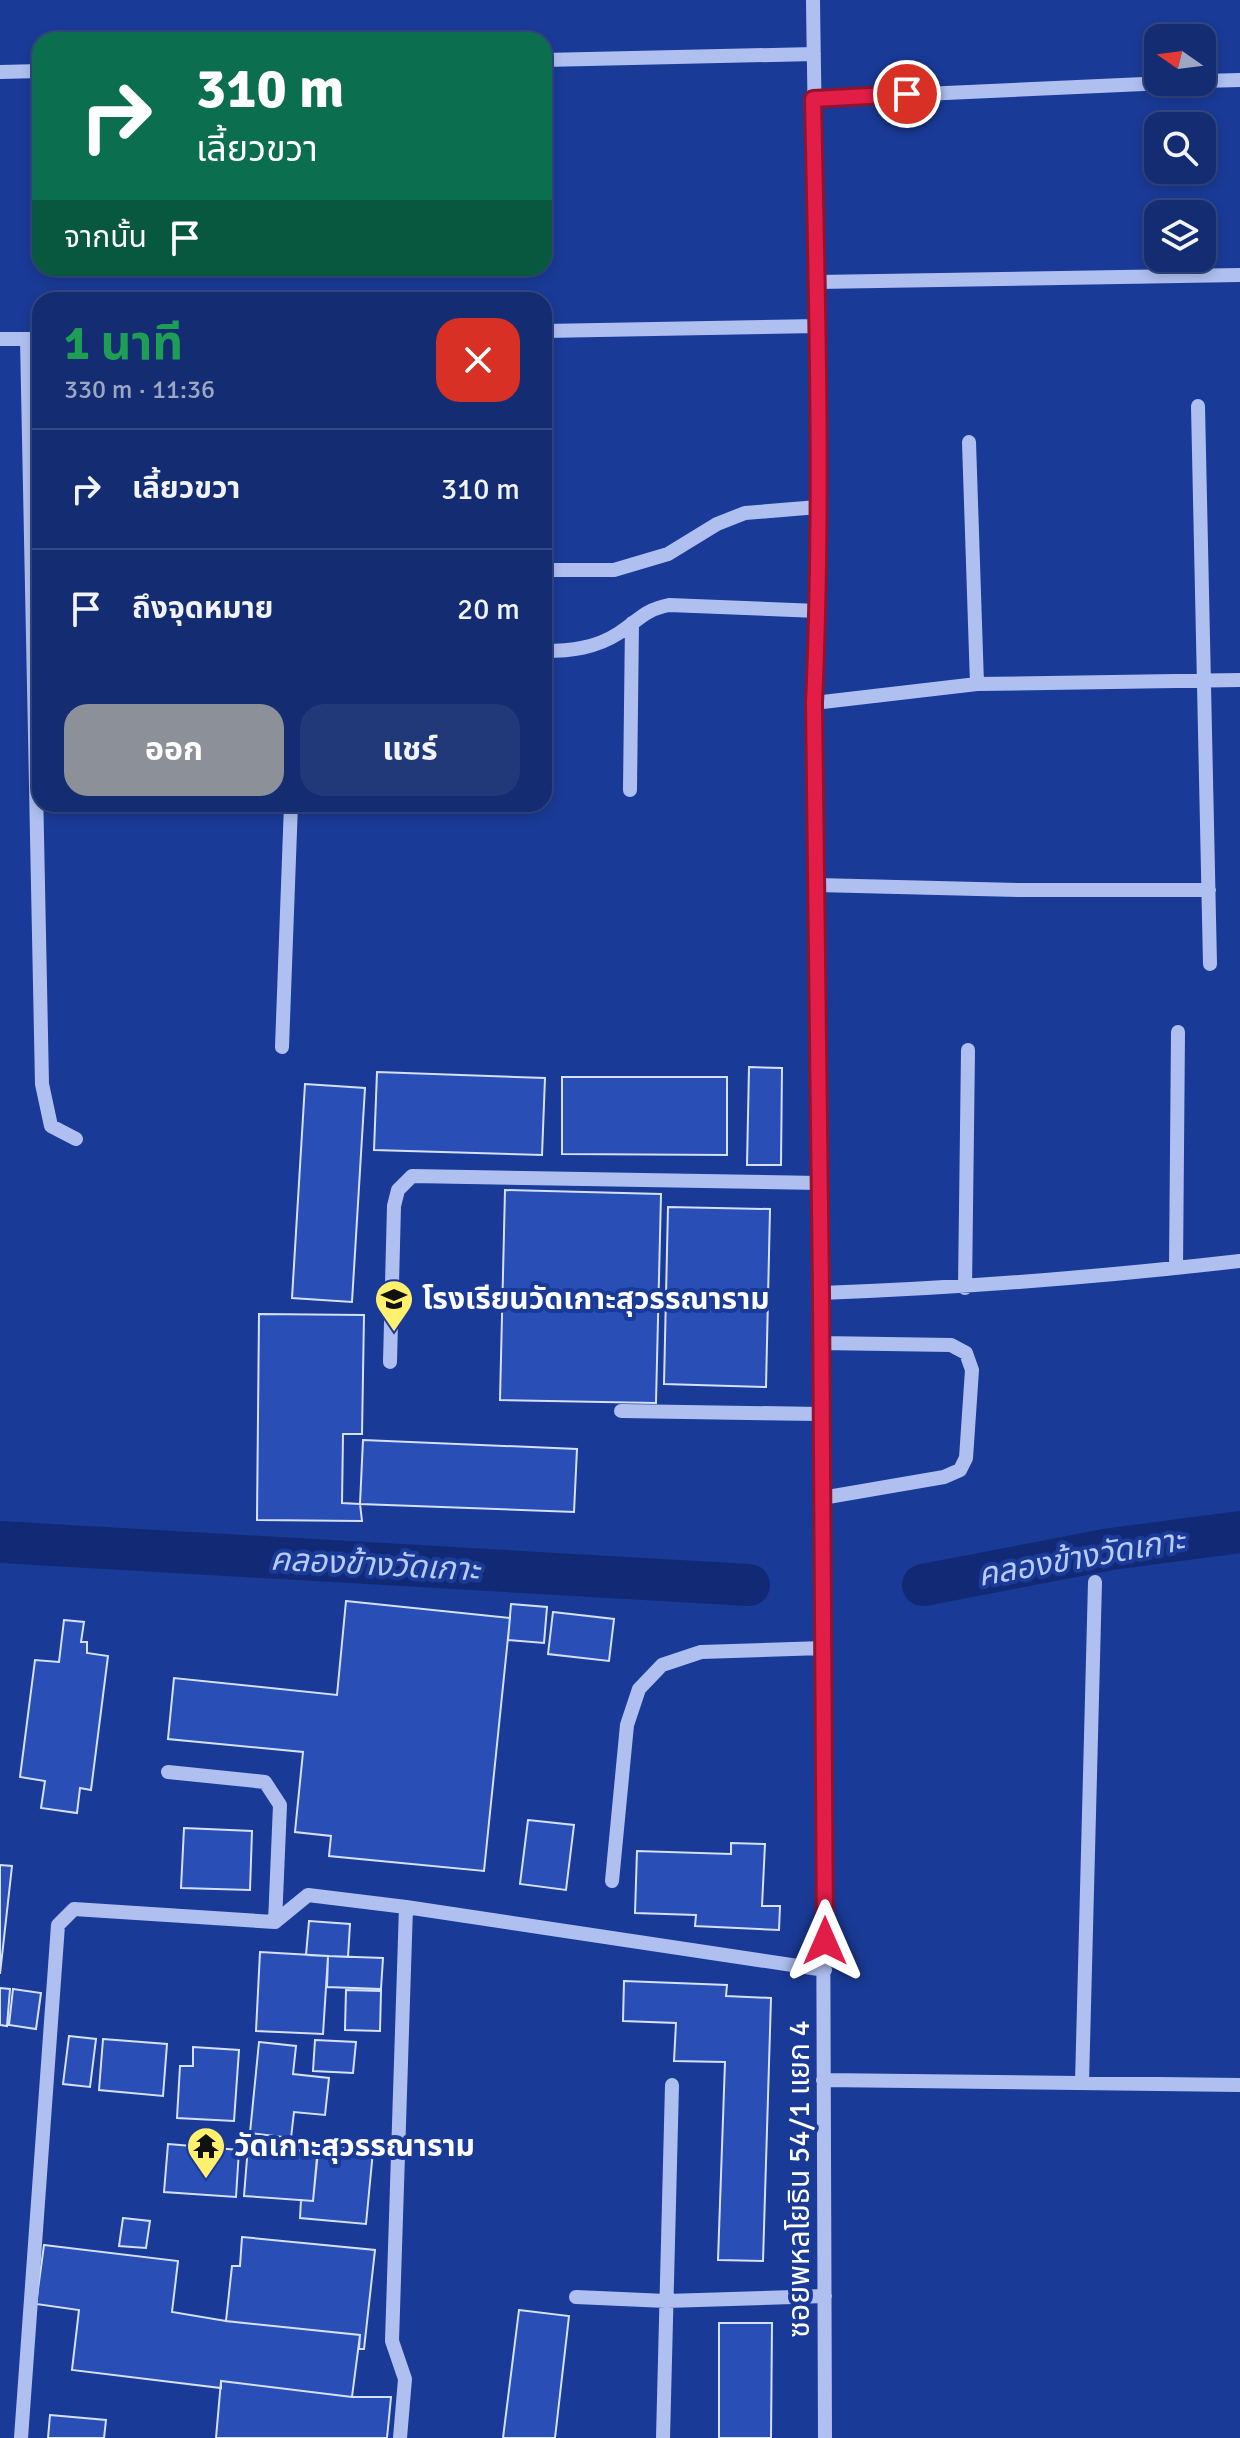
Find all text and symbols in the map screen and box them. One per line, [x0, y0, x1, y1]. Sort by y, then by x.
north arrow [1144, 24, 1216, 96]
map controls [1144, 24, 1216, 272]
text: 310 m [196, 54, 344, 123]
pin [873, 60, 941, 128]
icon: right [64, 64, 168, 168]
icon: arrive [885, 72, 929, 116]
button: search [1144, 112, 1216, 184]
text: เลี้ยวขวา [196, 127, 318, 172]
button: layers [1144, 200, 1216, 272]
icon: arrive [163, 216, 207, 260]
text: จากนั้น [64, 219, 147, 256]
text: 1 นาที [64, 314, 183, 373]
button: close [436, 318, 520, 402]
text: 330 m · 11:36 [64, 374, 215, 406]
icon: right [64, 467, 108, 511]
text: เลี้ยวขวา [132, 470, 240, 507]
text: 310 m [441, 471, 520, 508]
icon: arrive [64, 587, 108, 631]
text: ถึงจุดหมาย [132, 590, 273, 627]
text: 20 m [457, 591, 520, 628]
button: ออก [64, 704, 284, 796]
button: แชร์ [300, 704, 520, 796]
school or university icon: โรงเรียนวัดเกาะสุวรรณาราม [373, 1278, 415, 1333]
place label: โรงเรียนวัดเกาะสุวรรณาราม [422, 1281, 770, 1318]
water label: คลองข้างวัดเกาะ [975, 1520, 1190, 1595]
water label: คลองข้างวัดเกาะ [270, 1540, 483, 1590]
position arrow [783, 1899, 867, 1983]
street label: ซอยพหลโยธิน 54/1 แยก 4 [781, 2020, 818, 2338]
temple icon: วัดเกาะสุวรรณาราม [185, 2125, 227, 2180]
place label: วัดเกาะสุวรรณาราม [234, 2128, 475, 2165]

